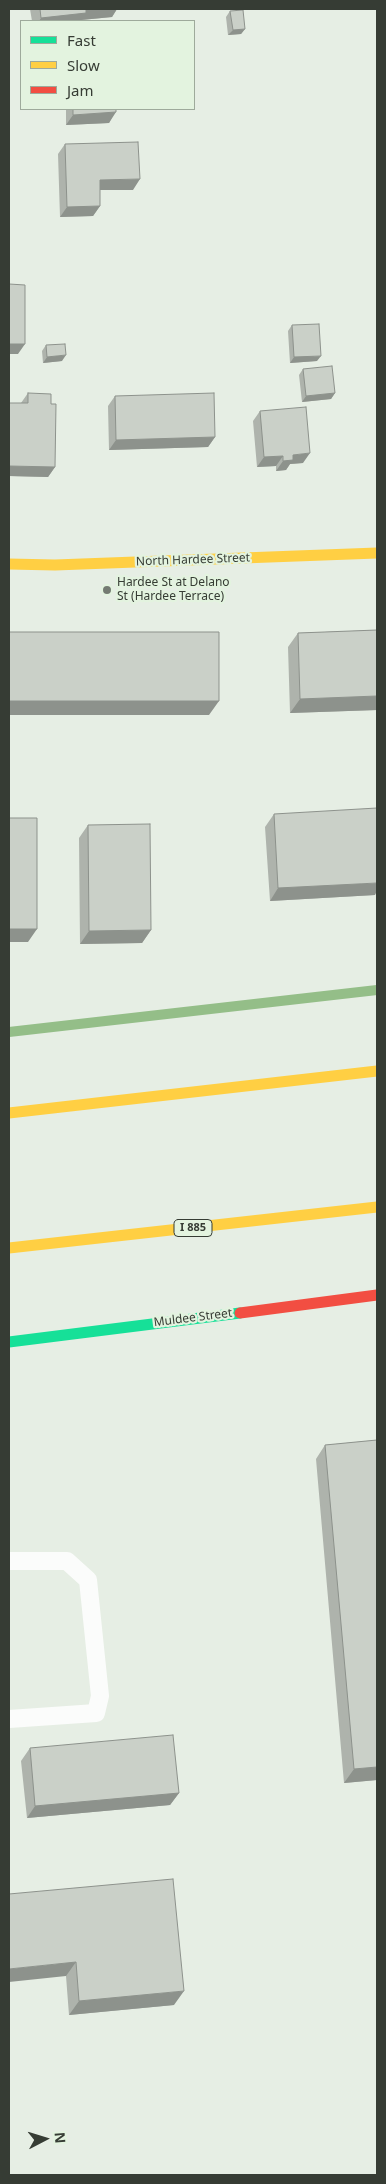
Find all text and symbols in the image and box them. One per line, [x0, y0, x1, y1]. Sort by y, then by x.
legend [20, 20, 195, 110]
text: Fast [67, 30, 96, 50]
text: Slow [67, 55, 100, 75]
text: Jam [67, 80, 94, 100]
street label: North Hardee Street [136, 551, 250, 569]
place label: Hardee St at Delano St (Hardee Terrace) [117, 576, 230, 604]
marker: Hardee St at Delano St (Hardee Terrace) [101, 584, 113, 596]
road number: I 885 [174, 1220, 212, 1236]
street label: Muldee Street [153, 1306, 233, 1330]
north arrow [20, 2114, 70, 2164]
text: N [50, 2131, 70, 2144]

